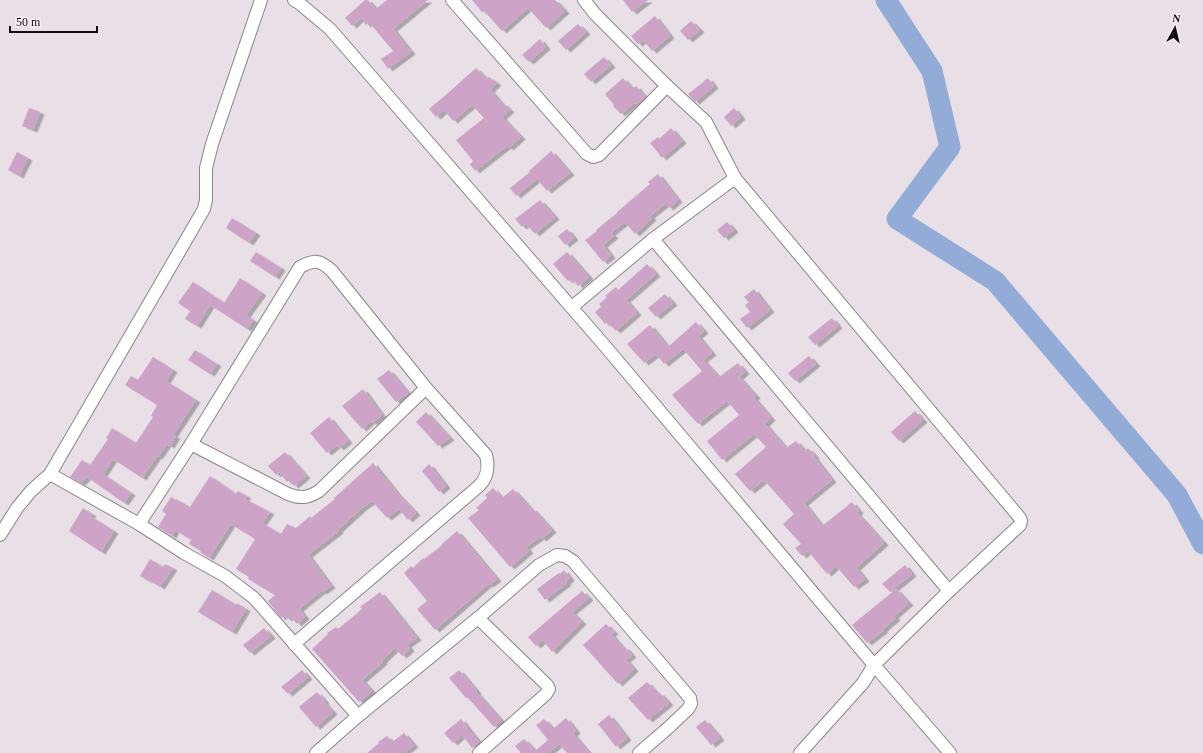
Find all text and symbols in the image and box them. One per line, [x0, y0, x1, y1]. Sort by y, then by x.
scale bar [10, 8, 97, 34]
north arrow [1155, 8, 1195, 48]
text: N [1172, 12, 1181, 25]
text: 50 m [16, 15, 41, 29]

